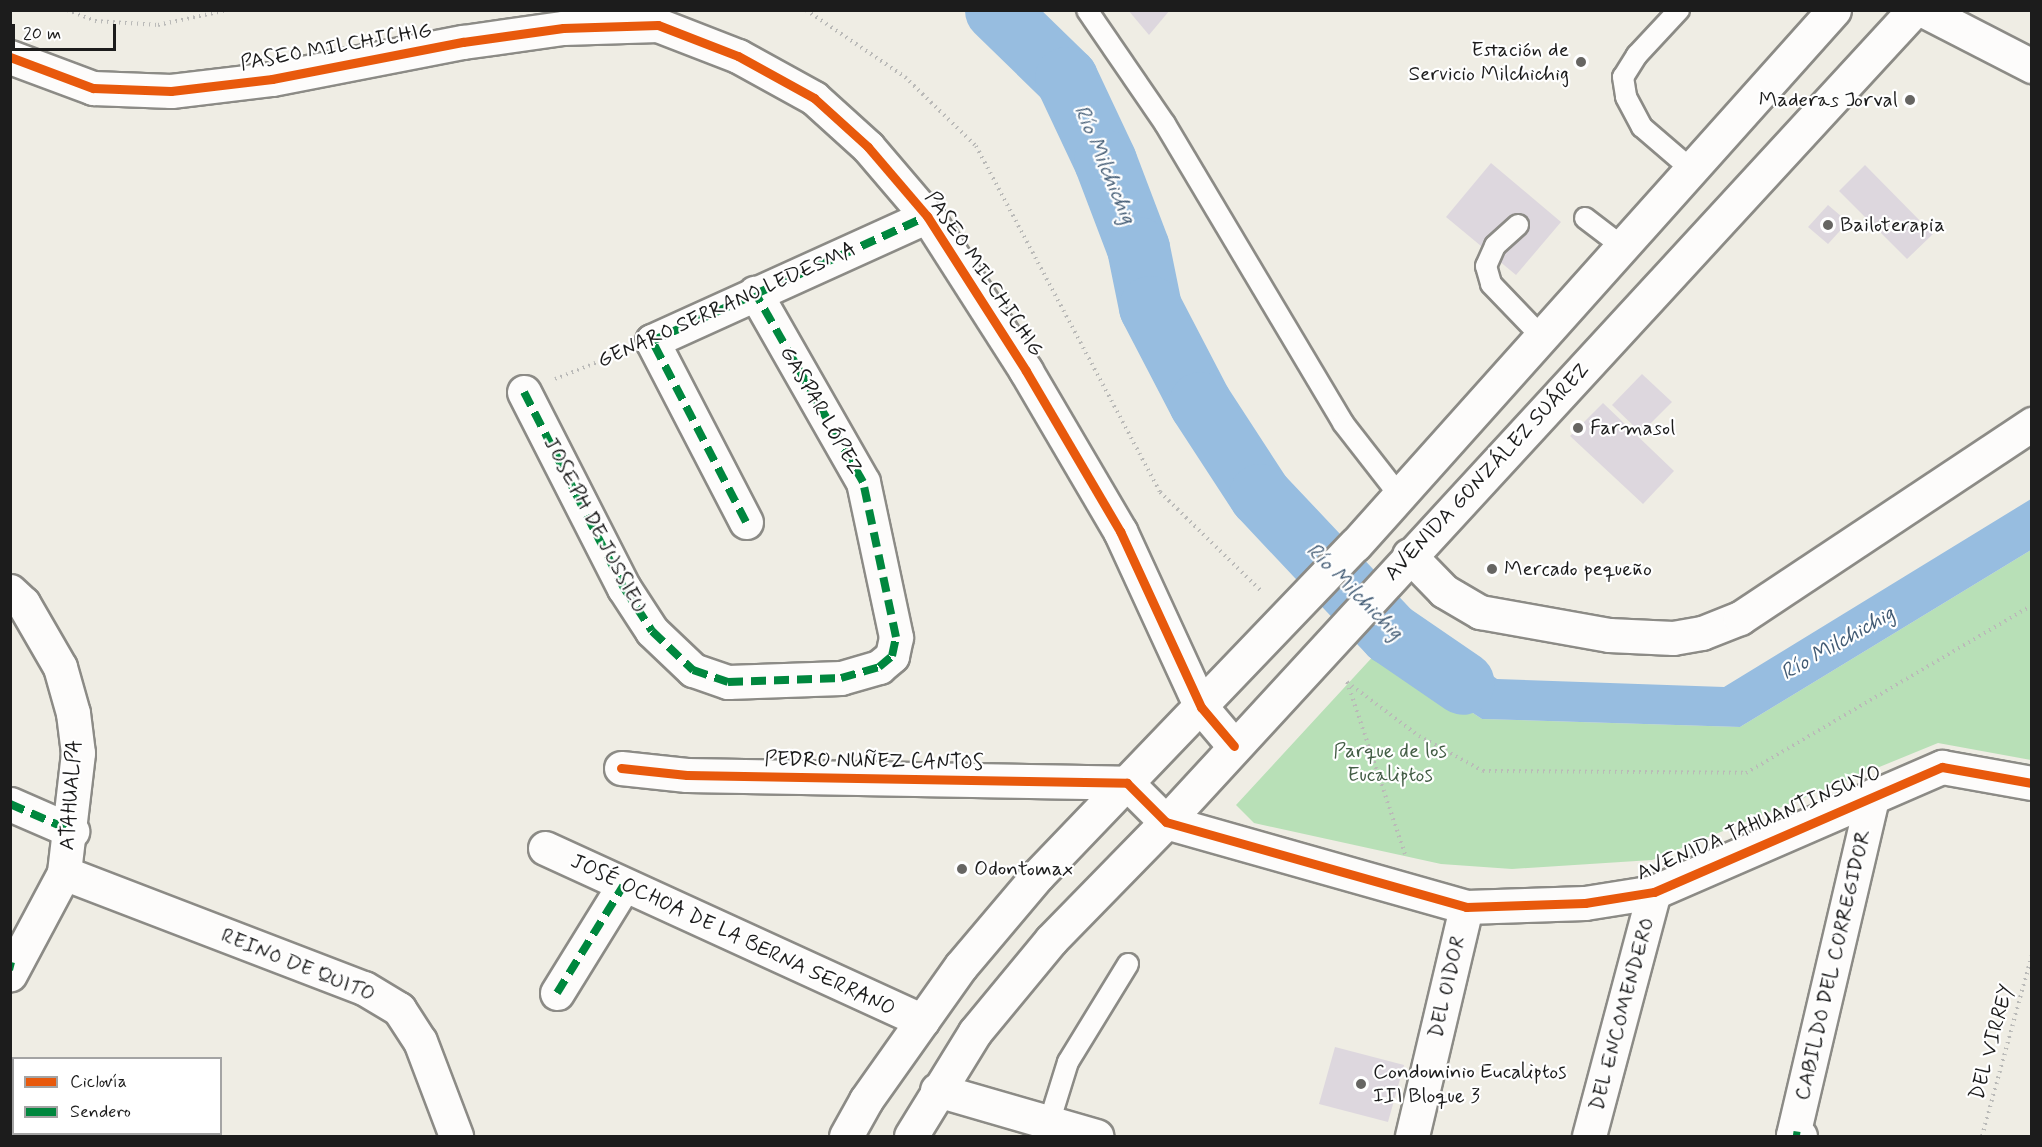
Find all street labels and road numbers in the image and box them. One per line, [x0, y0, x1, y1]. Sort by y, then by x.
street label: PASEO MILCHICHIG [238, 18, 434, 76]
street label: PASEO MILCHICHIG [919, 186, 1049, 362]
street label: GENARO SERRANO LEDESMA [594, 237, 860, 373]
street label: GASPAR LÓPEZ [774, 341, 868, 479]
street label: AVENIDA GONZÁLEZ SUÁREZ [1379, 358, 1595, 586]
street label: JOSEPH DE JUSSIEU [536, 429, 654, 621]
street label: ATAHUALPA [55, 739, 87, 851]
street label: PEDRO NUÑEZ CANTOS [760, 746, 988, 776]
street label: AVENIDA TAHUANTINSUYO [1633, 760, 1885, 886]
street label: CABILDO DEL CORREGIDOR [1790, 828, 1876, 1102]
street label: JOSÉ OCHOA DE LA BERNA SERRANO [567, 849, 899, 1021]
street label: DEL ENCOMENDERO [1585, 918, 1659, 1110]
street label: REINO DE QUITO [216, 922, 380, 1008]
street label: DEL OIDOR [1422, 931, 1472, 1043]
street label: DEL VIRREY [1964, 980, 2020, 1104]

